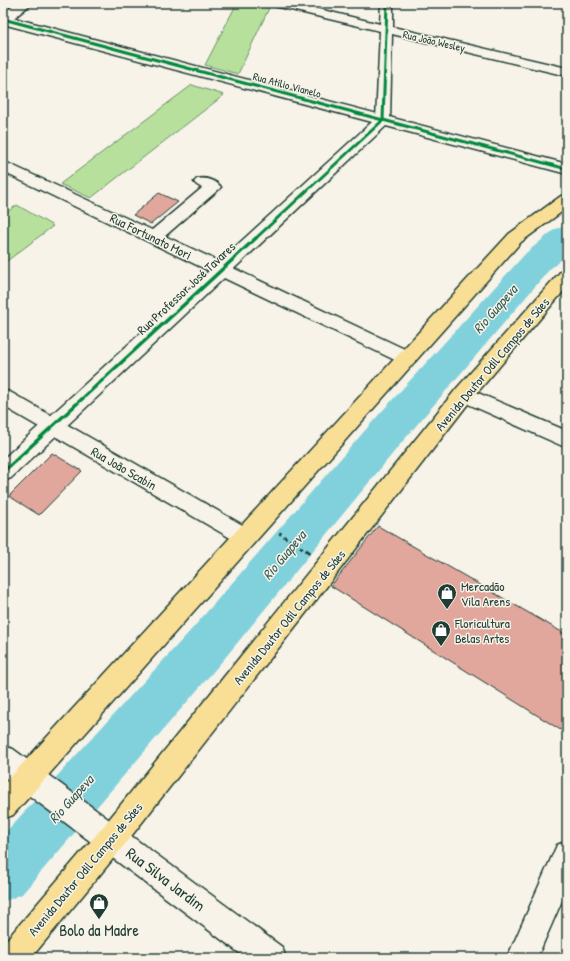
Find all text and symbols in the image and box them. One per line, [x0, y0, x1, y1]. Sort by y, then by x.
street label: Rua João Wesley [402, 27, 467, 55]
street label: Rua Atílio Vianelo [251, 69, 323, 101]
street label: Rua Fortunato Mori [107, 209, 195, 263]
street label: Rua Professor José Tavares [133, 238, 239, 338]
water label: Rio Guapeva [468, 279, 523, 338]
street label: Avenida Doutor Odil Campos de Sáes [431, 293, 553, 435]
street label: Rua João Scabin [88, 442, 160, 494]
water label: Rio Guapeva [257, 525, 312, 584]
street label: Avenida Doutor Odil Campos de Sáes [229, 546, 349, 688]
place label: Mercadão Vila Arens [461, 577, 510, 610]
shop icon: Mercadão Vila Arens [436, 582, 458, 610]
place label: Floricultura Belas Artes [454, 614, 510, 647]
shop icon: Floricultura Belas Artes [430, 619, 452, 647]
water label: Rio Guapeva [44, 769, 99, 828]
street label: Avenida Doutor Odil Campos de Sáes [24, 798, 146, 940]
street label: Rua Silva Jardim [122, 842, 210, 916]
shop icon: Bolo da Madre [88, 892, 110, 920]
place label: Bolo da Madre [59, 919, 139, 941]

